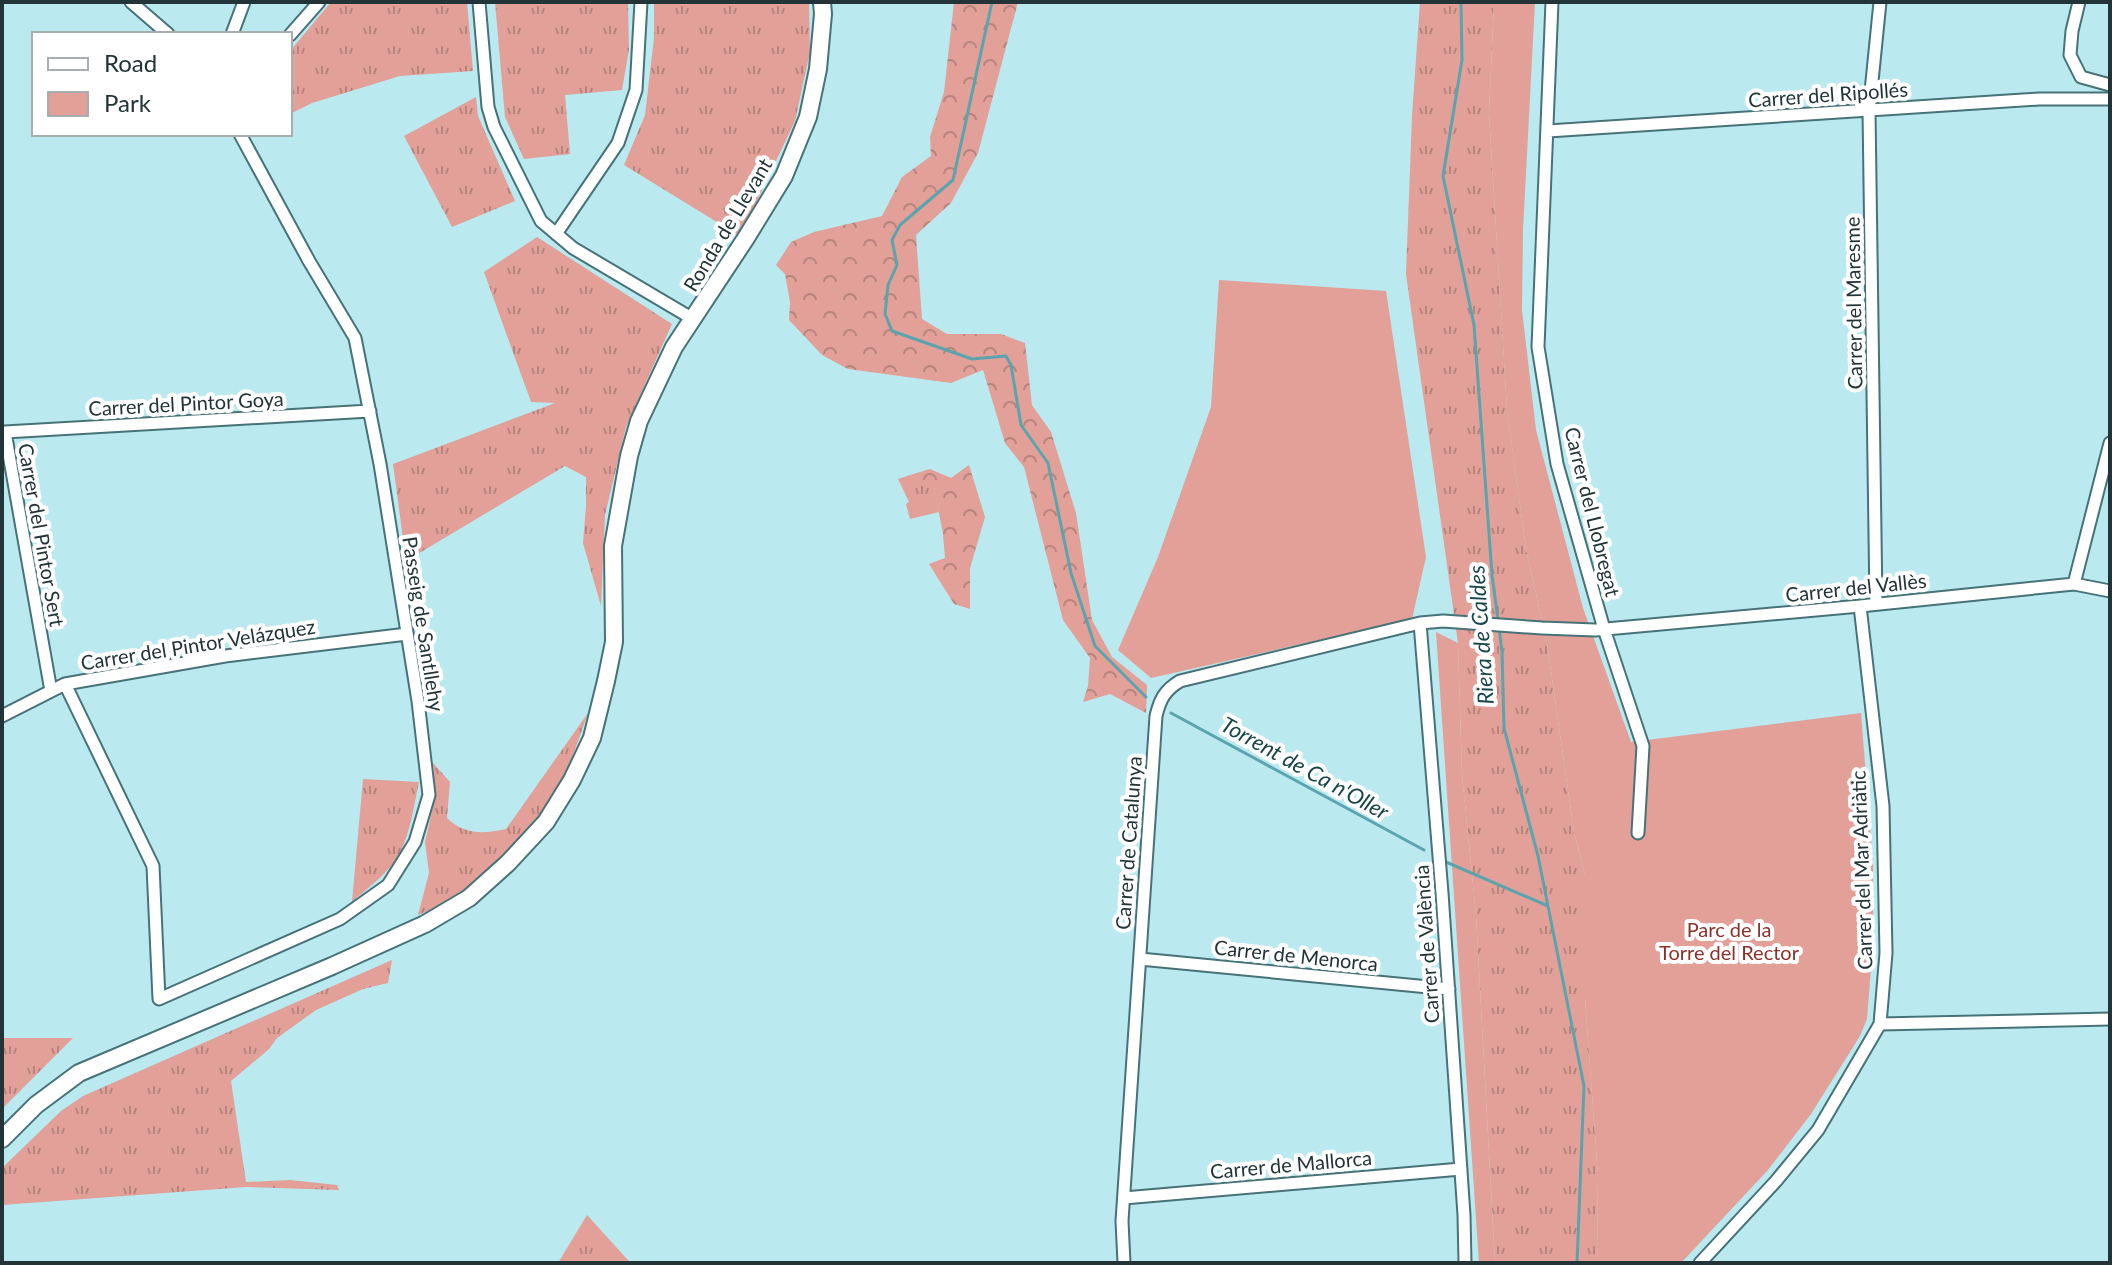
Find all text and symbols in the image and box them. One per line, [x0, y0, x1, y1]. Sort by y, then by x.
legend [32, 32, 292, 136]
text: Road [104, 48, 157, 77]
street label: Carrer del Ripollés [1747, 76, 1909, 112]
text: Park [104, 88, 152, 117]
street label: Ronda de Llevant [678, 154, 776, 295]
street label: Carrer del Maresme [1839, 216, 1867, 390]
street label: Carrer del Pintor Goya [88, 386, 284, 420]
street label: Carrer del Llobregat [1560, 424, 1626, 599]
street label: Carrer del Pintor Sert [14, 441, 70, 628]
street label: Passeig de Santllehy [398, 535, 450, 714]
water label: Riera de Caldes [1462, 564, 1499, 706]
street label: Carrer del Vallès [1784, 568, 1928, 606]
street label: Carrer del Pintor Velázquez [79, 614, 317, 674]
water label: Torrent de Ca n'Oller [1217, 710, 1394, 825]
street label: Carrer de Catalunya [1110, 755, 1146, 931]
street label: Carrer del Mar Adriàtic [1846, 770, 1876, 970]
street label: Carrer de València [1408, 864, 1444, 1024]
park label: Parc de la Torre del Rector [1659, 917, 1800, 964]
street label: Carrer de Menorca [1213, 934, 1379, 976]
street label: Carrer de Mallorca [1209, 1145, 1373, 1183]

